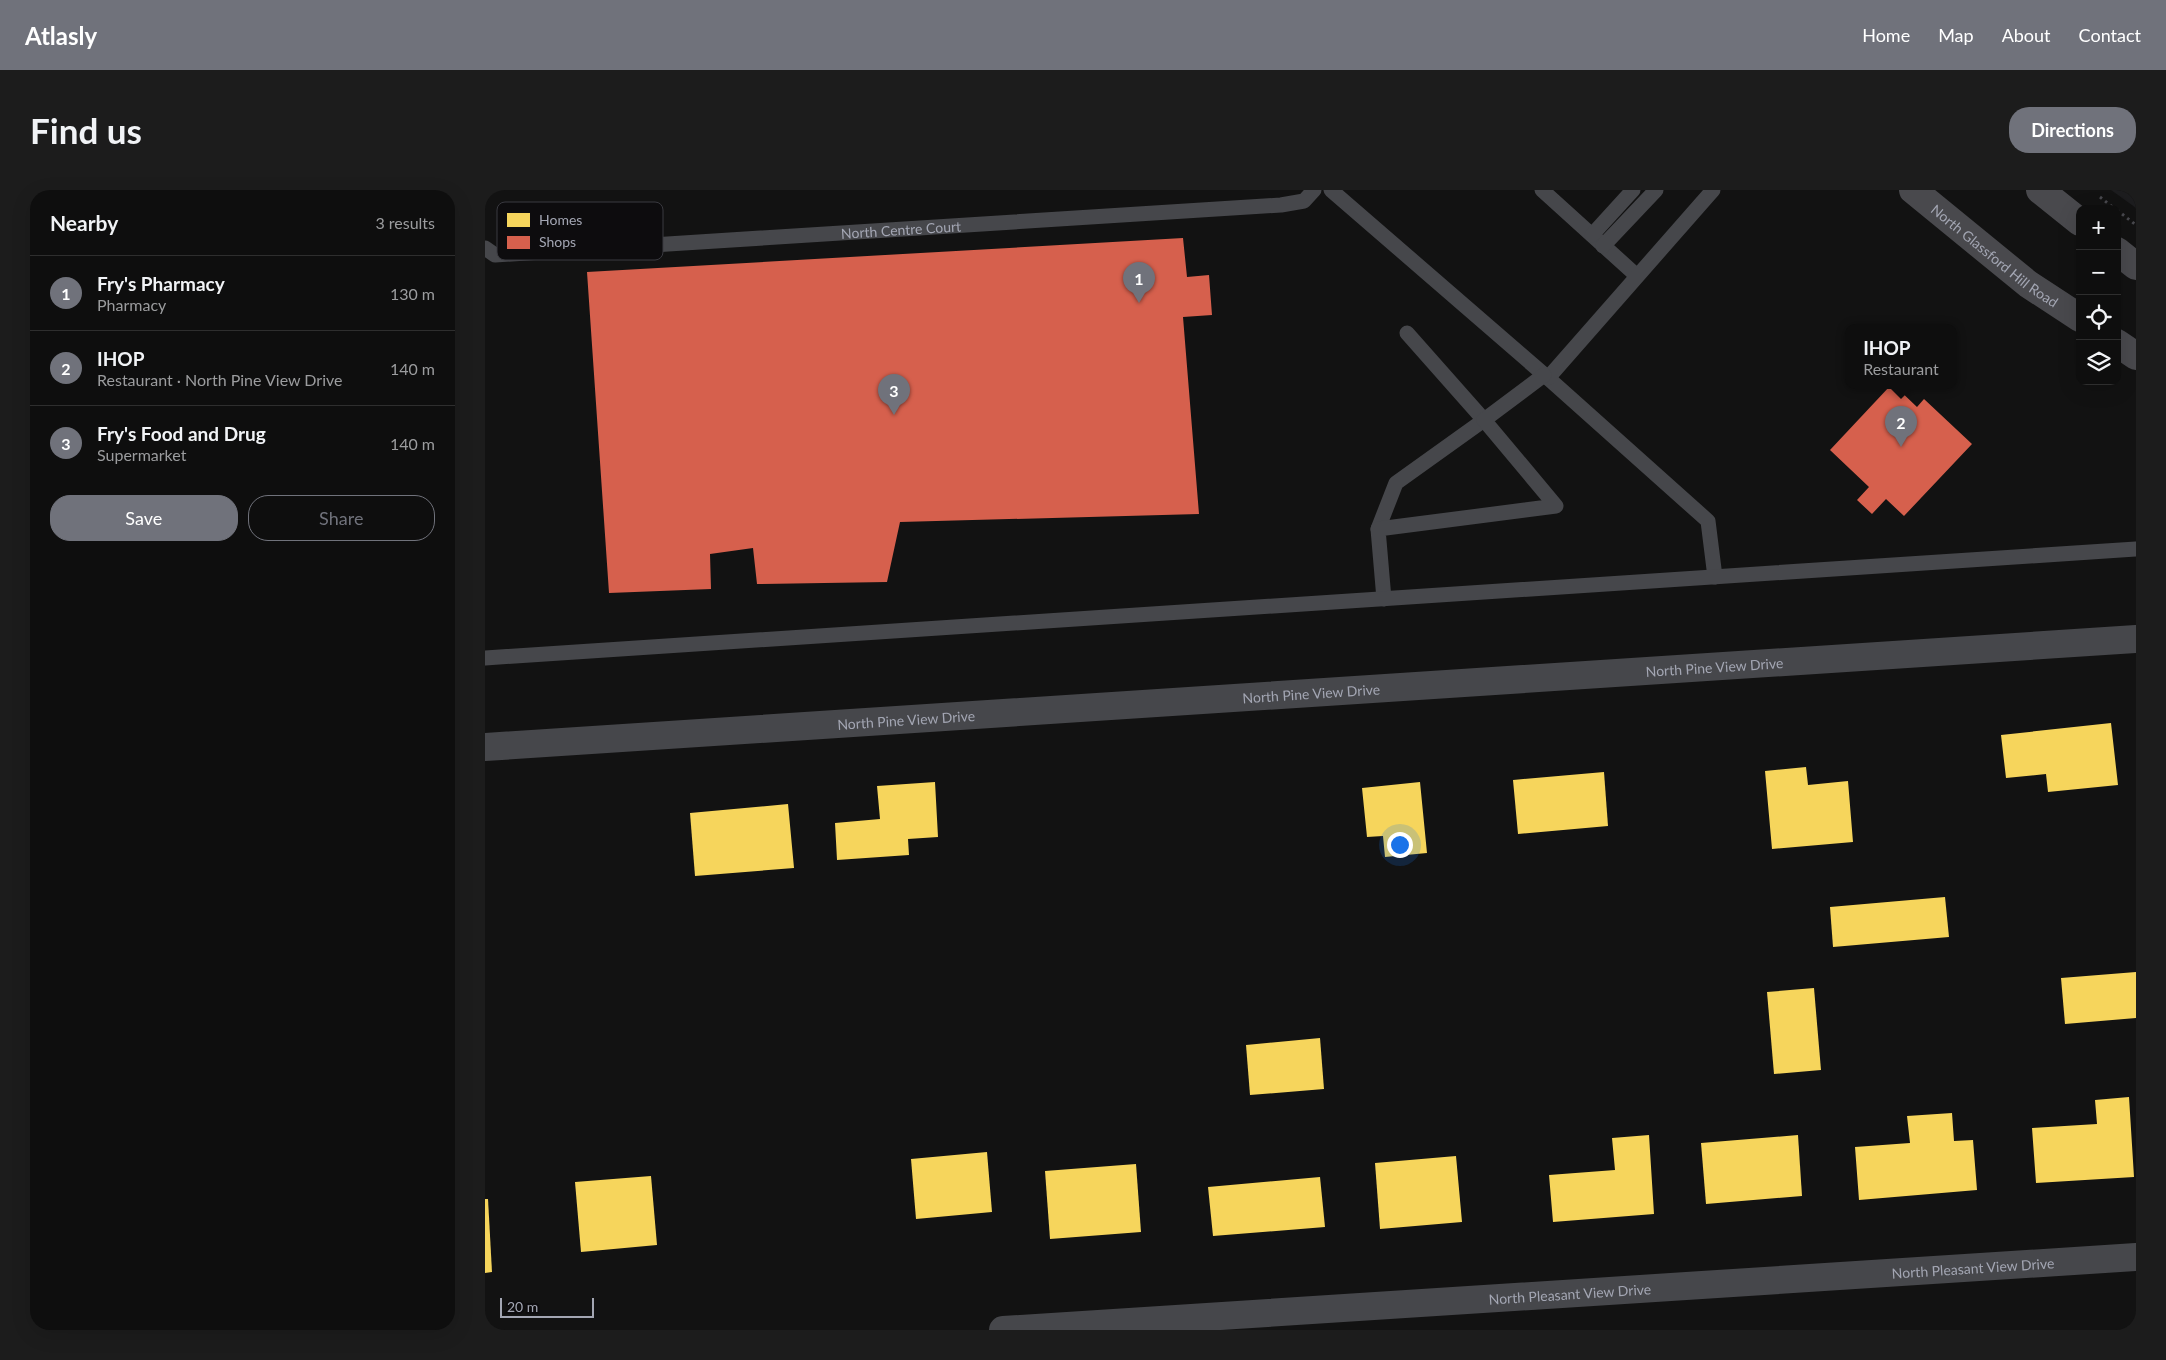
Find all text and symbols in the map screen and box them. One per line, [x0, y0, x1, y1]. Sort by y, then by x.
text: Atlasly [25, 21, 97, 50]
text: Home [1862, 24, 1910, 46]
text: Map [1938, 24, 1974, 46]
text: About [2002, 24, 2051, 46]
text: Contact [2079, 24, 2141, 46]
button: Directions [2009, 107, 2136, 153]
text: Find us [30, 109, 142, 151]
street label: North Glassford Hill Road [1928, 200, 2062, 310]
legend [497, 202, 663, 260]
map controls [2076, 205, 2121, 385]
button: + [2076, 205, 2121, 250]
text: Nearby [50, 210, 118, 235]
text: Homes [539, 211, 582, 228]
text: 3 results [375, 213, 435, 232]
street label: North Centre Court [840, 217, 962, 241]
text: Shops [539, 233, 576, 250]
button: − [2076, 250, 2121, 295]
pin: 1 [1123, 262, 1155, 303]
text: Fry's Pharmacy [97, 272, 225, 295]
text: 1 [61, 284, 71, 303]
text: 130 m [390, 284, 435, 303]
text: Pharmacy [97, 295, 166, 314]
button: locate [2076, 295, 2121, 340]
popup [1845, 324, 1957, 389]
text: IHOP [1863, 336, 1911, 359]
button: layers [2076, 340, 2121, 385]
text: IHOP [97, 347, 144, 370]
text: 2 [61, 359, 71, 378]
text: 140 m [390, 359, 435, 378]
text: Restaurant [1863, 359, 1939, 378]
text: Restaurant · North Pine View Drive [97, 370, 342, 389]
pin: 3 [878, 374, 910, 415]
pin: 2 [1885, 406, 1917, 447]
text: Fry's Food and Drug [97, 422, 266, 445]
text: 3 [61, 434, 71, 453]
text: 140 m [390, 434, 435, 453]
text: Supermarket [97, 445, 186, 464]
button: Save [50, 495, 238, 541]
button: Share [248, 495, 435, 541]
street label: North Pine View Drive [1645, 654, 1784, 680]
street label: North Pine View Drive [1242, 680, 1381, 706]
street label: North Pine View Drive [837, 706, 975, 732]
your location [1387, 832, 1413, 858]
street label: North Pleasant View Drive [1891, 1254, 2055, 1281]
street label: North Pleasant View Drive [1488, 1280, 1652, 1307]
scale bar [500, 1295, 594, 1318]
text: 20 m [507, 1298, 538, 1315]

